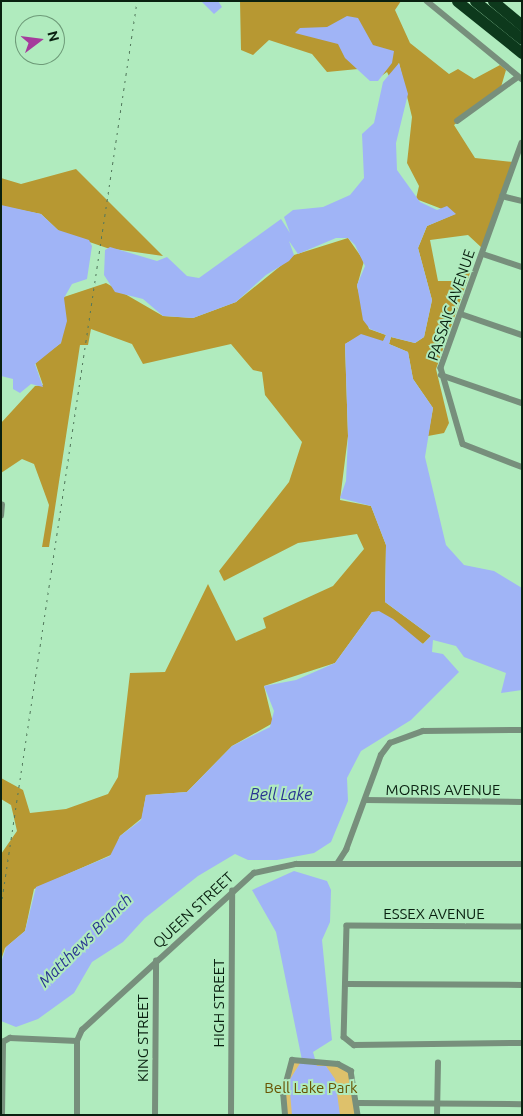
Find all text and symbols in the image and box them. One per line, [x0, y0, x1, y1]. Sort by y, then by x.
north arrow [15, 15, 65, 65]
text: N [44, 29, 63, 43]
street label: PASSAIC AVENUE [424, 247, 478, 363]
street label: MORRIS AVENUE [386, 781, 500, 799]
water label: Bell Lake [250, 784, 312, 804]
street label: QUEEN STREET [149, 868, 237, 952]
water label: Matthews Branch [34, 889, 136, 991]
street label: ESSEX AVENUE [383, 905, 485, 923]
street label: HIGH STREET [210, 959, 228, 1047]
street label: KING STREET [134, 994, 152, 1082]
park label: Bell Lake Park [264, 1079, 358, 1097]

